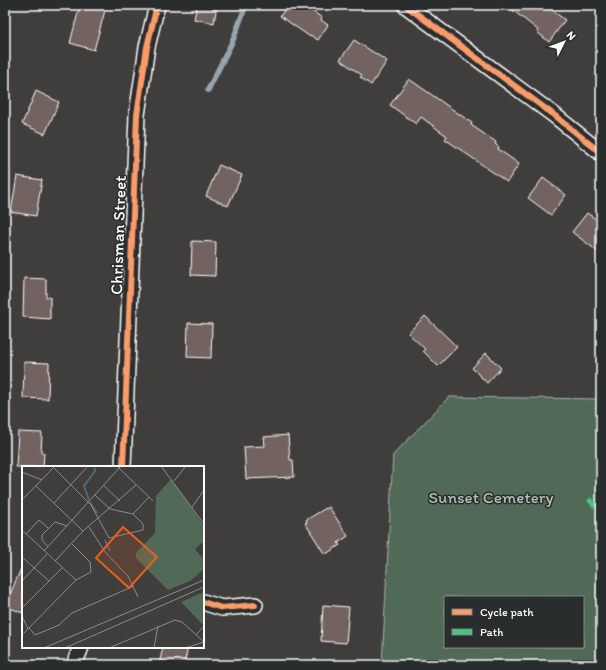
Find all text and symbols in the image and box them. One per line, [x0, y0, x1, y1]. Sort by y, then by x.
north arrow [544, 22, 584, 62]
text: N [564, 29, 578, 43]
street label: Chrisman Street [106, 174, 130, 295]
inset map [22, 466, 204, 648]
park label: Sunset Cemetery [428, 487, 554, 507]
legend [444, 596, 584, 648]
text: Cycle path [480, 605, 534, 619]
text: Path [480, 625, 503, 639]

